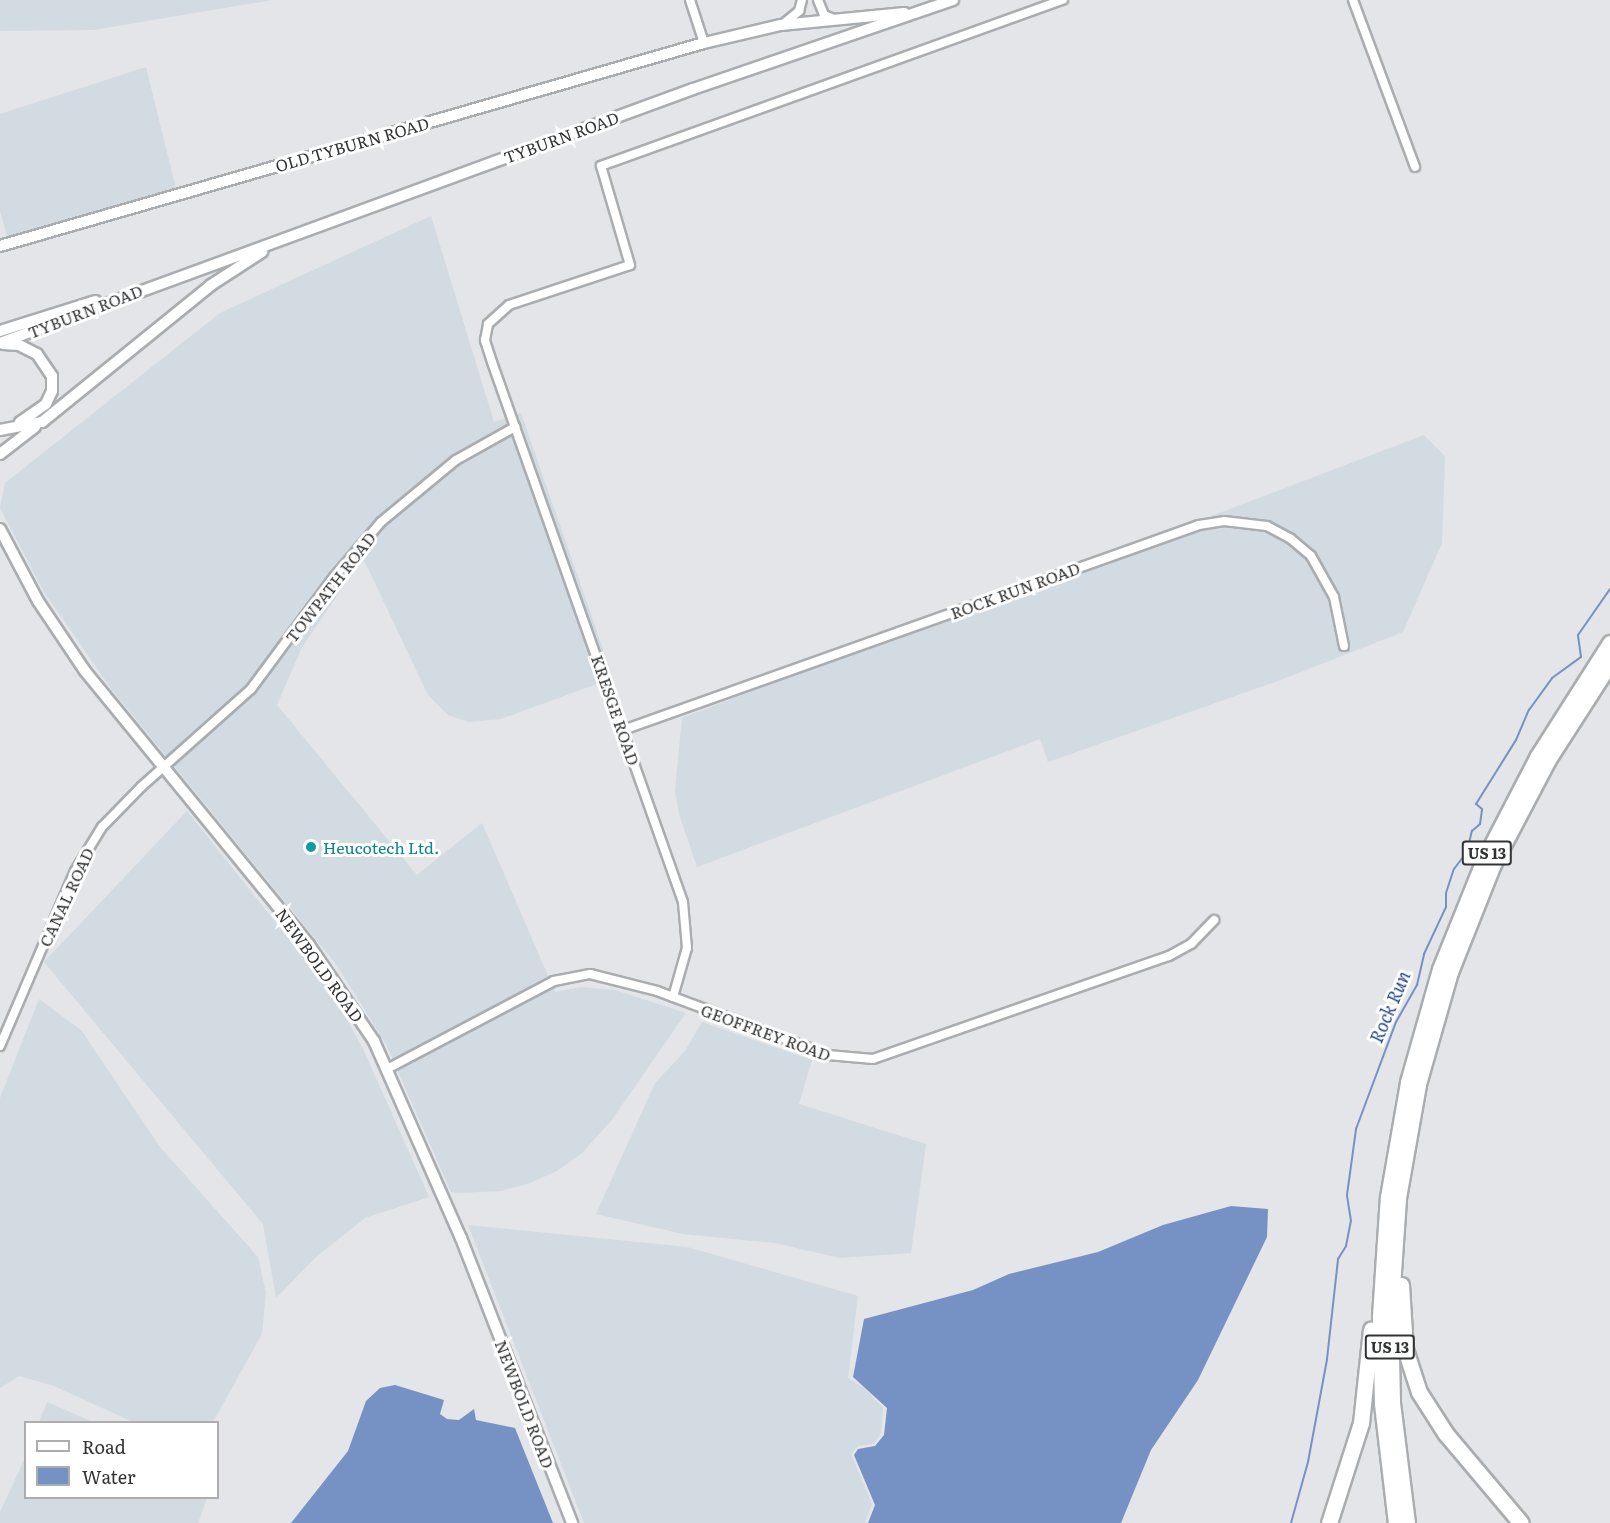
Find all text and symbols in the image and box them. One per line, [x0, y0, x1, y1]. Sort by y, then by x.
street label: TYBURN ROAD [501, 107, 621, 167]
street label: OLD TYBURN ROAD [273, 113, 431, 175]
street label: TYBURN ROAD [25, 280, 145, 342]
street label: TOWPATH ROAD [281, 528, 379, 646]
street label: ROCK RUN ROAD [948, 558, 1082, 622]
street label: KRESGE ROAD [588, 652, 644, 768]
place label: Heucotech Ltd. [323, 837, 439, 857]
marker: Heucotech Ltd. [304, 840, 318, 854]
road number: US 13 [1462, 841, 1512, 865]
street label: CANAL ROAD [35, 845, 97, 949]
street label: NEWBOLD ROAD [272, 904, 368, 1026]
water label: Rock Run [1365, 968, 1415, 1046]
street label: GEOFFREY ROAD [699, 1000, 833, 1064]
road number: US 13 [1364, 1335, 1416, 1359]
street label: NEWBOLD ROAD [492, 1337, 558, 1471]
legend [24, 1421, 219, 1499]
text: Road [82, 1433, 126, 1460]
text: Water [82, 1463, 135, 1490]

